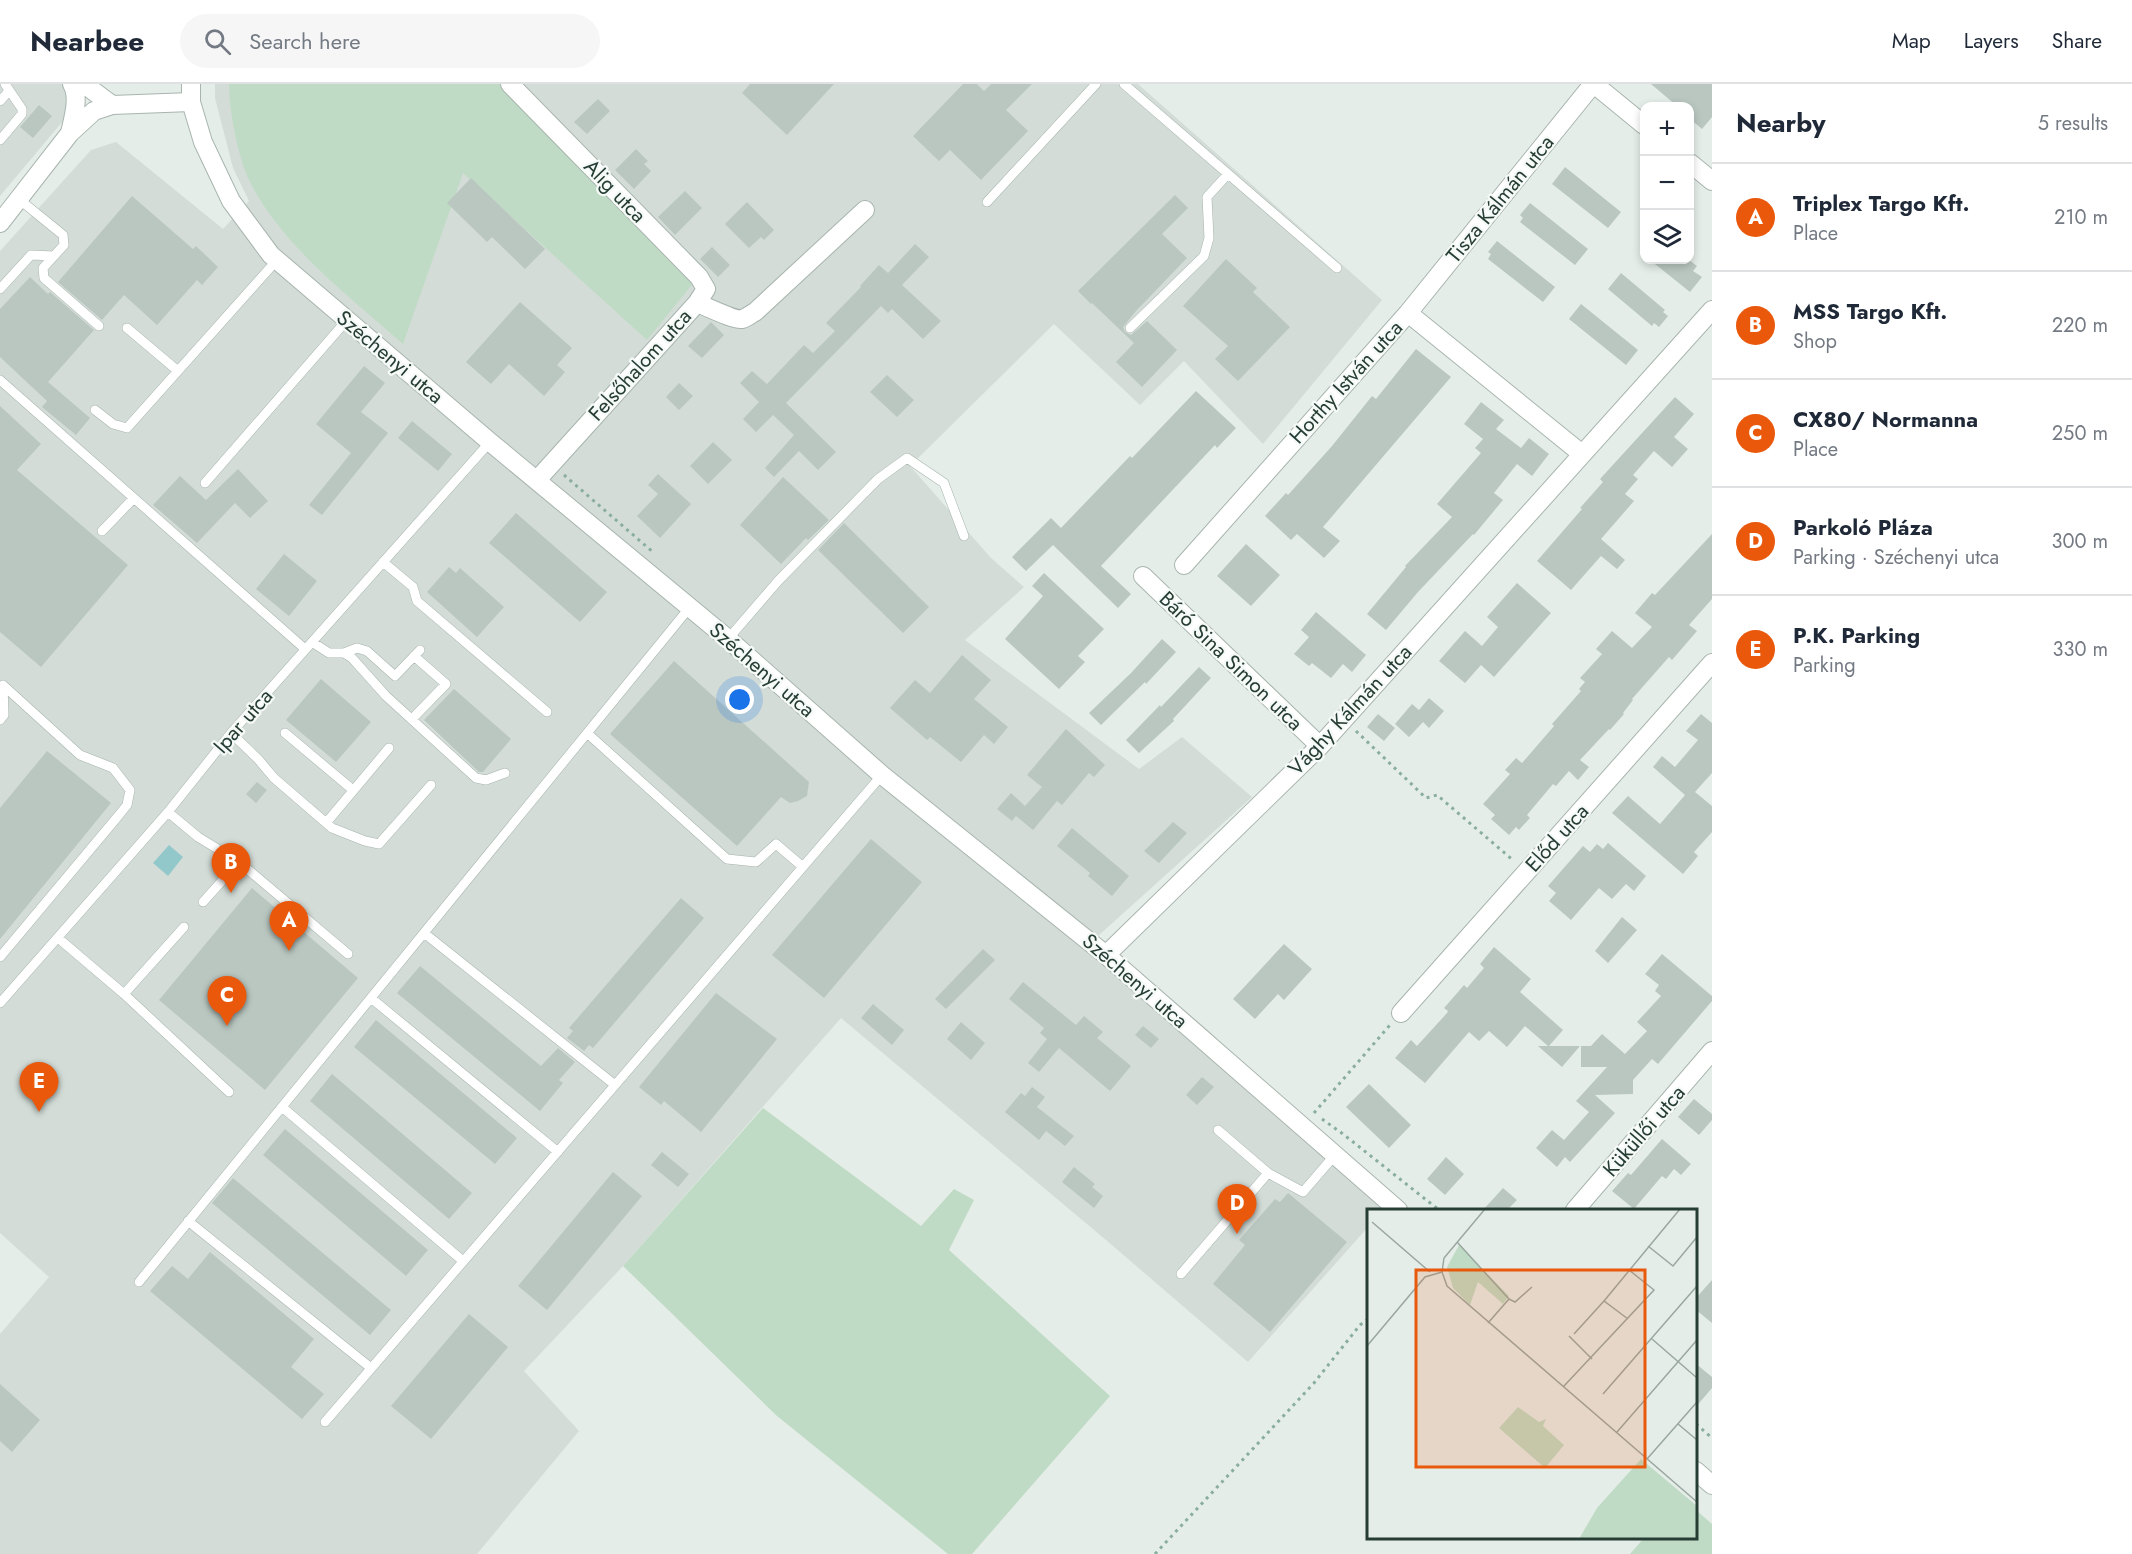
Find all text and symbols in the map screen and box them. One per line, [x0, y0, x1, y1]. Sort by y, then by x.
search box [180, 14, 600, 68]
text: Nearbee [30, 21, 144, 62]
icon: search [201, 25, 234, 58]
text: Search here [249, 25, 361, 57]
text: Map [1892, 26, 1931, 56]
text: Layers [1964, 26, 2019, 56]
text: Share [2052, 26, 2102, 56]
map controls [1640, 102, 1694, 264]
button: + [1640, 102, 1694, 156]
text: Nearby [1736, 104, 1825, 142]
text: 5 results [2038, 109, 2108, 138]
street label: Tisza Kálmán utca [1439, 129, 1561, 269]
street label: Alig utca [577, 152, 653, 230]
button: − [1640, 156, 1694, 210]
text: Triplex Targo Kft. [1793, 187, 1970, 219]
text: A [1748, 203, 1763, 232]
text: 210 m [2054, 203, 2108, 232]
button: layers [1640, 210, 1694, 264]
text: Place [1793, 219, 1838, 248]
text: MSS Targo Kft. [1793, 295, 1947, 327]
street label: Felsőhalom utca [581, 302, 699, 428]
street label: Széchenyi utca [330, 303, 450, 411]
text: B [1749, 311, 1762, 340]
text: 220 m [2052, 311, 2108, 340]
street label: Horthy István utca [1282, 314, 1410, 450]
text: Shop [1793, 327, 1837, 356]
text: CX80/ Normanna [1793, 403, 1978, 435]
text: C [1748, 419, 1763, 448]
text: 250 m [2052, 419, 2108, 448]
text: Place [1793, 435, 1838, 464]
text: Parkoló Pláza [1793, 511, 1933, 543]
text: D [1748, 527, 1763, 556]
text: 300 m [2051, 527, 2108, 556]
text: Parking · Széchenyi utca [1793, 543, 1999, 572]
street label: Báró Sina Simon utca [1152, 584, 1310, 738]
street label: Széchenyi utca [702, 615, 822, 725]
text: P.K. Parking [1793, 619, 1920, 651]
text: E [1749, 635, 1762, 664]
text: 330 m [2053, 635, 2108, 664]
street label: Vághy Kálmán utca [1281, 638, 1419, 782]
text: Parking [1793, 651, 1856, 680]
street label: Ipar utca [206, 682, 280, 760]
your location [725, 685, 754, 714]
street label: Előd utca [1518, 797, 1596, 879]
pin: B [212, 844, 250, 893]
pin: A [270, 902, 308, 951]
street label: Széchenyi utca [1075, 926, 1195, 1036]
pin: C [208, 976, 246, 1026]
pin: E [20, 1062, 58, 1112]
street label: Küküllői utca [1596, 1079, 1692, 1183]
pin: D [1218, 1184, 1256, 1234]
inset map [1367, 1209, 1697, 1539]

